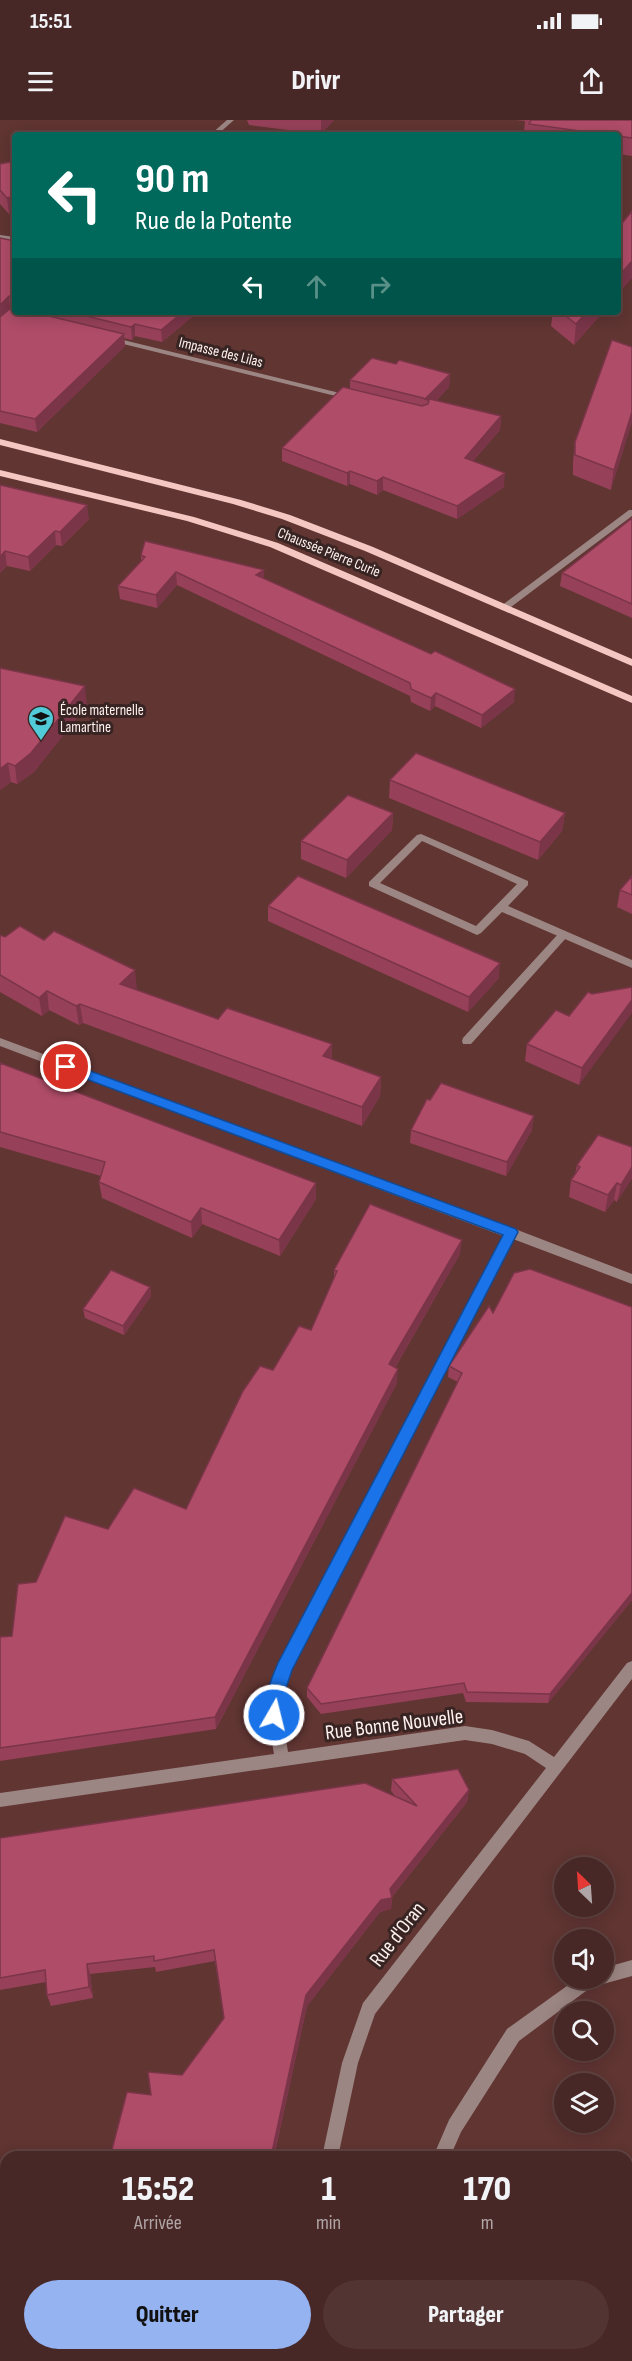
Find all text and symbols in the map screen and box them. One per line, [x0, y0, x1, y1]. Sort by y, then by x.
text: 15:51 [30, 8, 72, 35]
icon: menu [24, 65, 57, 98]
text: Drivr [292, 65, 340, 97]
icon: share [575, 65, 608, 98]
text: 90 m [135, 154, 209, 205]
icon: left [36, 156, 114, 234]
text: Rue de la Potente [135, 205, 292, 237]
icon: left [237, 270, 270, 303]
icon: ahead [300, 270, 333, 303]
icon: right [363, 270, 396, 303]
street label: Impasse des Lilas [177, 333, 265, 372]
street label: Chaussée Pierre Curie [275, 523, 383, 582]
place label: École maternelle Lamartine [60, 701, 144, 737]
school or university icon: École maternelle Lamartine [26, 704, 56, 742]
pin [40, 1041, 91, 1092]
icon: arrive [49, 1050, 82, 1083]
position arrow [242, 1683, 306, 1747]
street label: Rue Bonne Nouvelle [324, 1704, 465, 1745]
north arrow [554, 1857, 614, 1917]
map controls [554, 1857, 614, 2133]
street label: Rue d'Oran [364, 1897, 430, 1972]
button: sound [554, 1929, 614, 1989]
button: search [554, 2001, 614, 2061]
button: layers [554, 2073, 614, 2133]
text: 15:52 [122, 2168, 194, 2211]
text: 1 [321, 2168, 336, 2211]
text: 170 [463, 2168, 511, 2211]
text: Arrivée [134, 2211, 182, 2235]
text: min [316, 2211, 341, 2235]
text: m [481, 2211, 494, 2235]
button: Quitter [24, 2280, 311, 2349]
button: Partager [323, 2280, 609, 2349]

